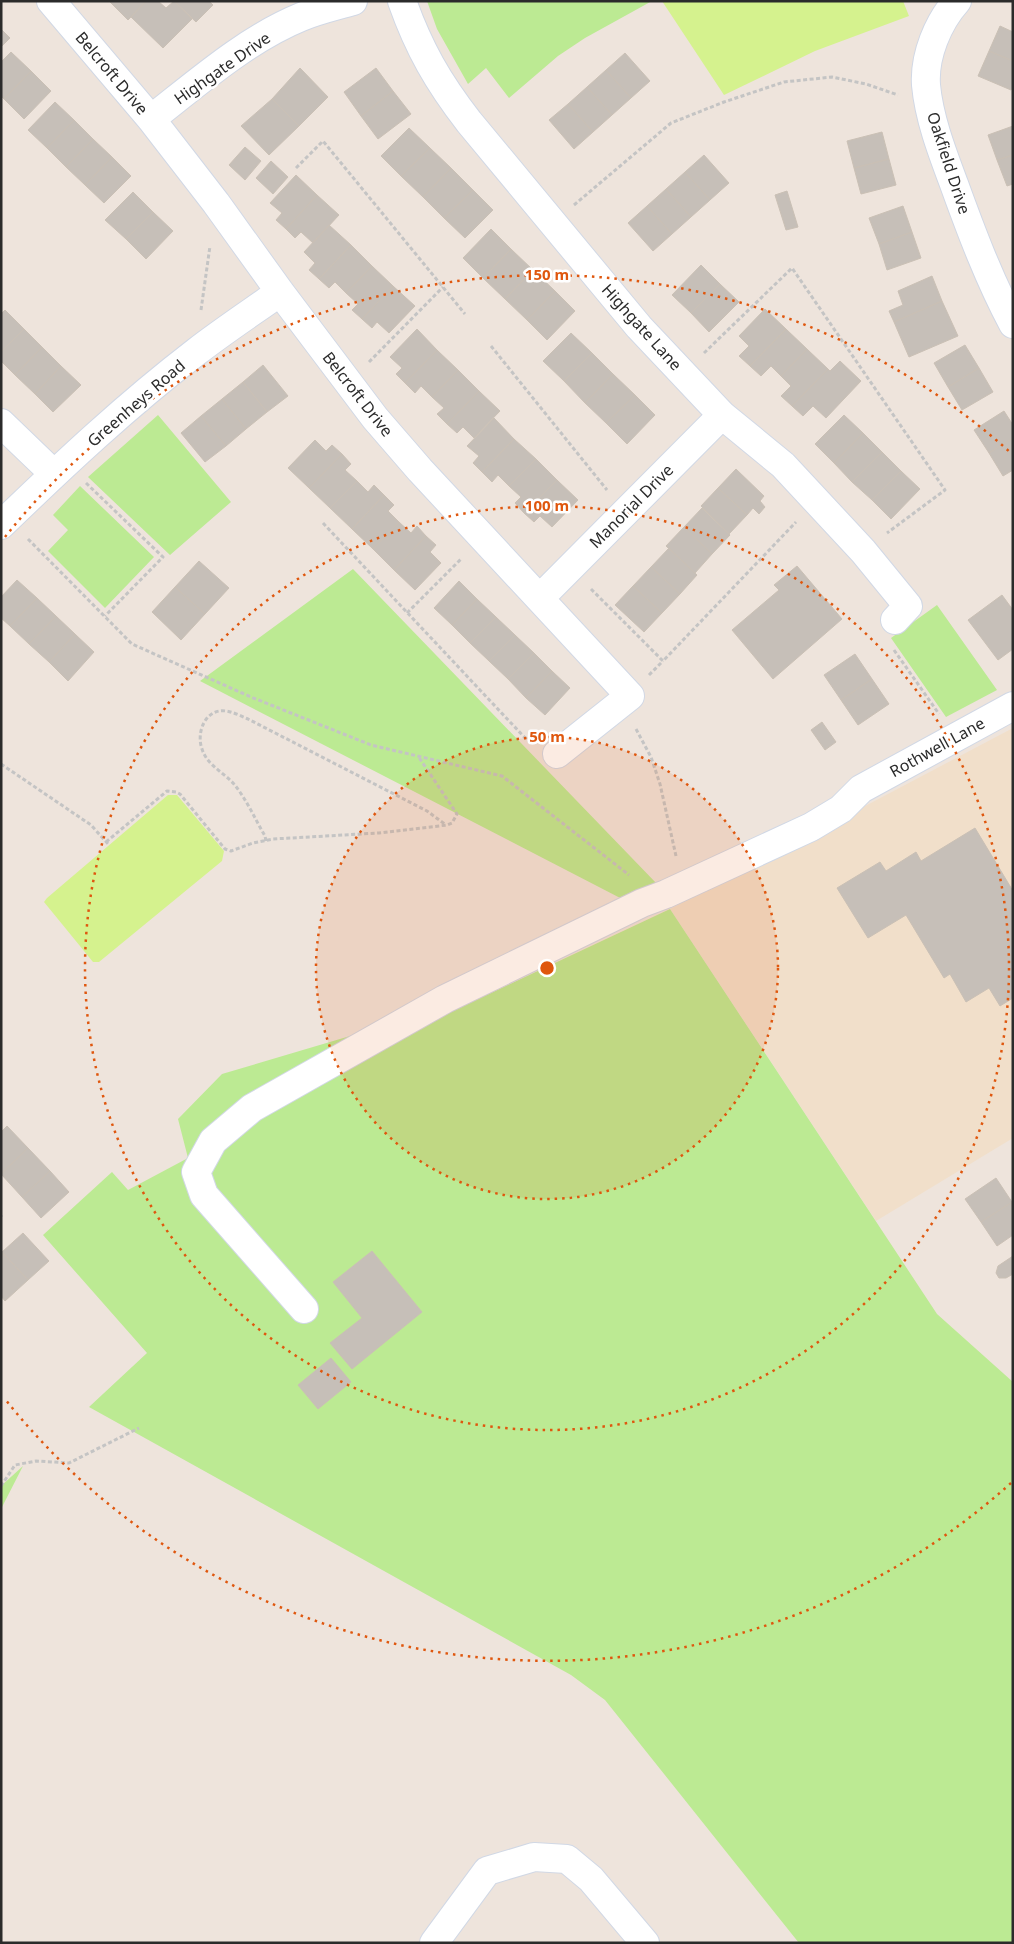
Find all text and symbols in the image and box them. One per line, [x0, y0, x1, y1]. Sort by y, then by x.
street label: Belcroft Drive [71, 27, 153, 119]
street label: Highgate Drive [169, 27, 275, 109]
street label: Oakfield Drive [922, 109, 976, 217]
text: 150 m [525, 264, 569, 284]
street label: Highgate Lane [597, 279, 687, 375]
street label: Belcroft Drive [318, 347, 398, 441]
street label: Greenheys Road [82, 354, 190, 452]
street label: Manorial Drive [584, 459, 678, 553]
text: 100 m [525, 495, 569, 515]
street label: Rothwell Lane [885, 712, 989, 782]
text: 50 m [529, 726, 565, 746]
centre of rings [538, 959, 556, 977]

